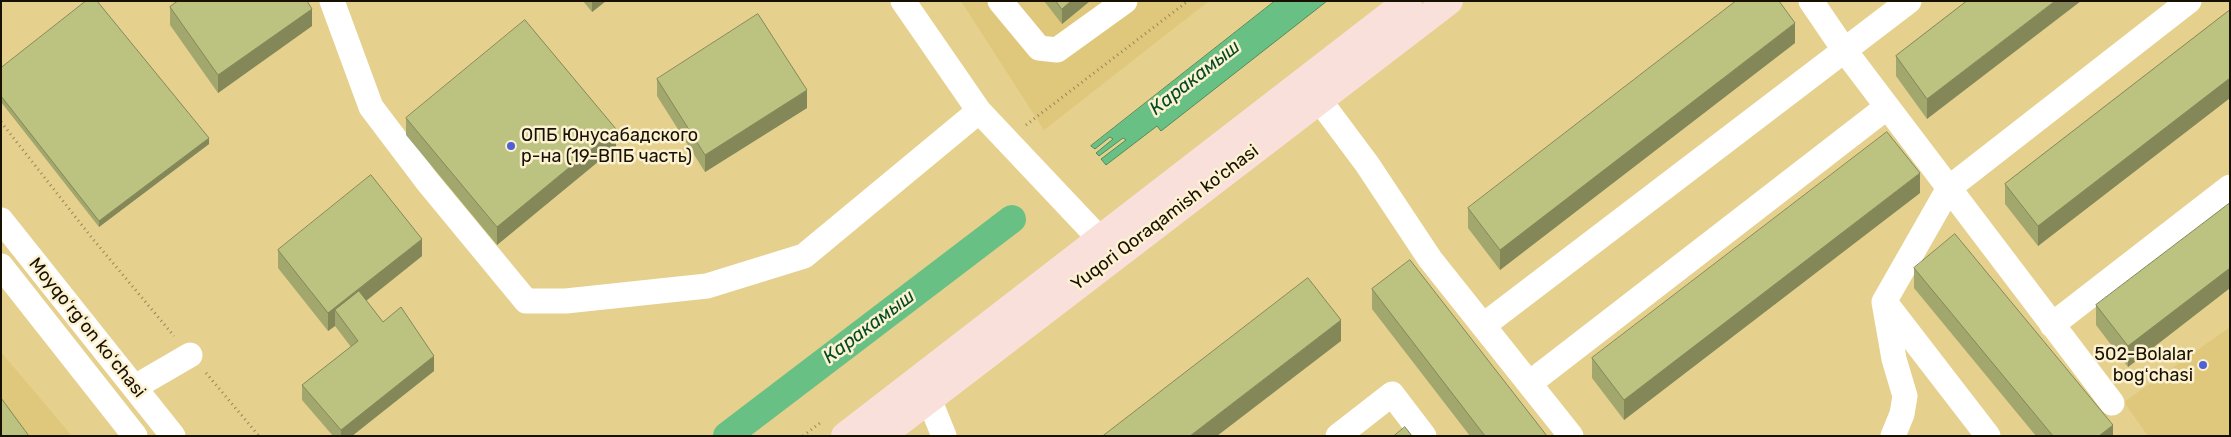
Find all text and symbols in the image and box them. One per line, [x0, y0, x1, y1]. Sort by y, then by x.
water label: Каракамыш [1145, 36, 1245, 120]
place label: ОПБ Юнусабадского р-на (19-ВПБ часть) [521, 125, 698, 168]
marker: ОПБ Юнусабадского р-на (19-ВПБ часть) [505, 140, 517, 152]
street label: Yuqori Qoraqamish ko'chasi [1067, 140, 1263, 296]
street label: Moyqoʻrgʻon koʻchasi [24, 254, 150, 402]
water label: Каракамыш [819, 285, 919, 369]
place label: 502-Bolalar bogʻchasi [2094, 344, 2193, 386]
marker: 502-Bolalar bogʻchasi [2197, 359, 2209, 371]

